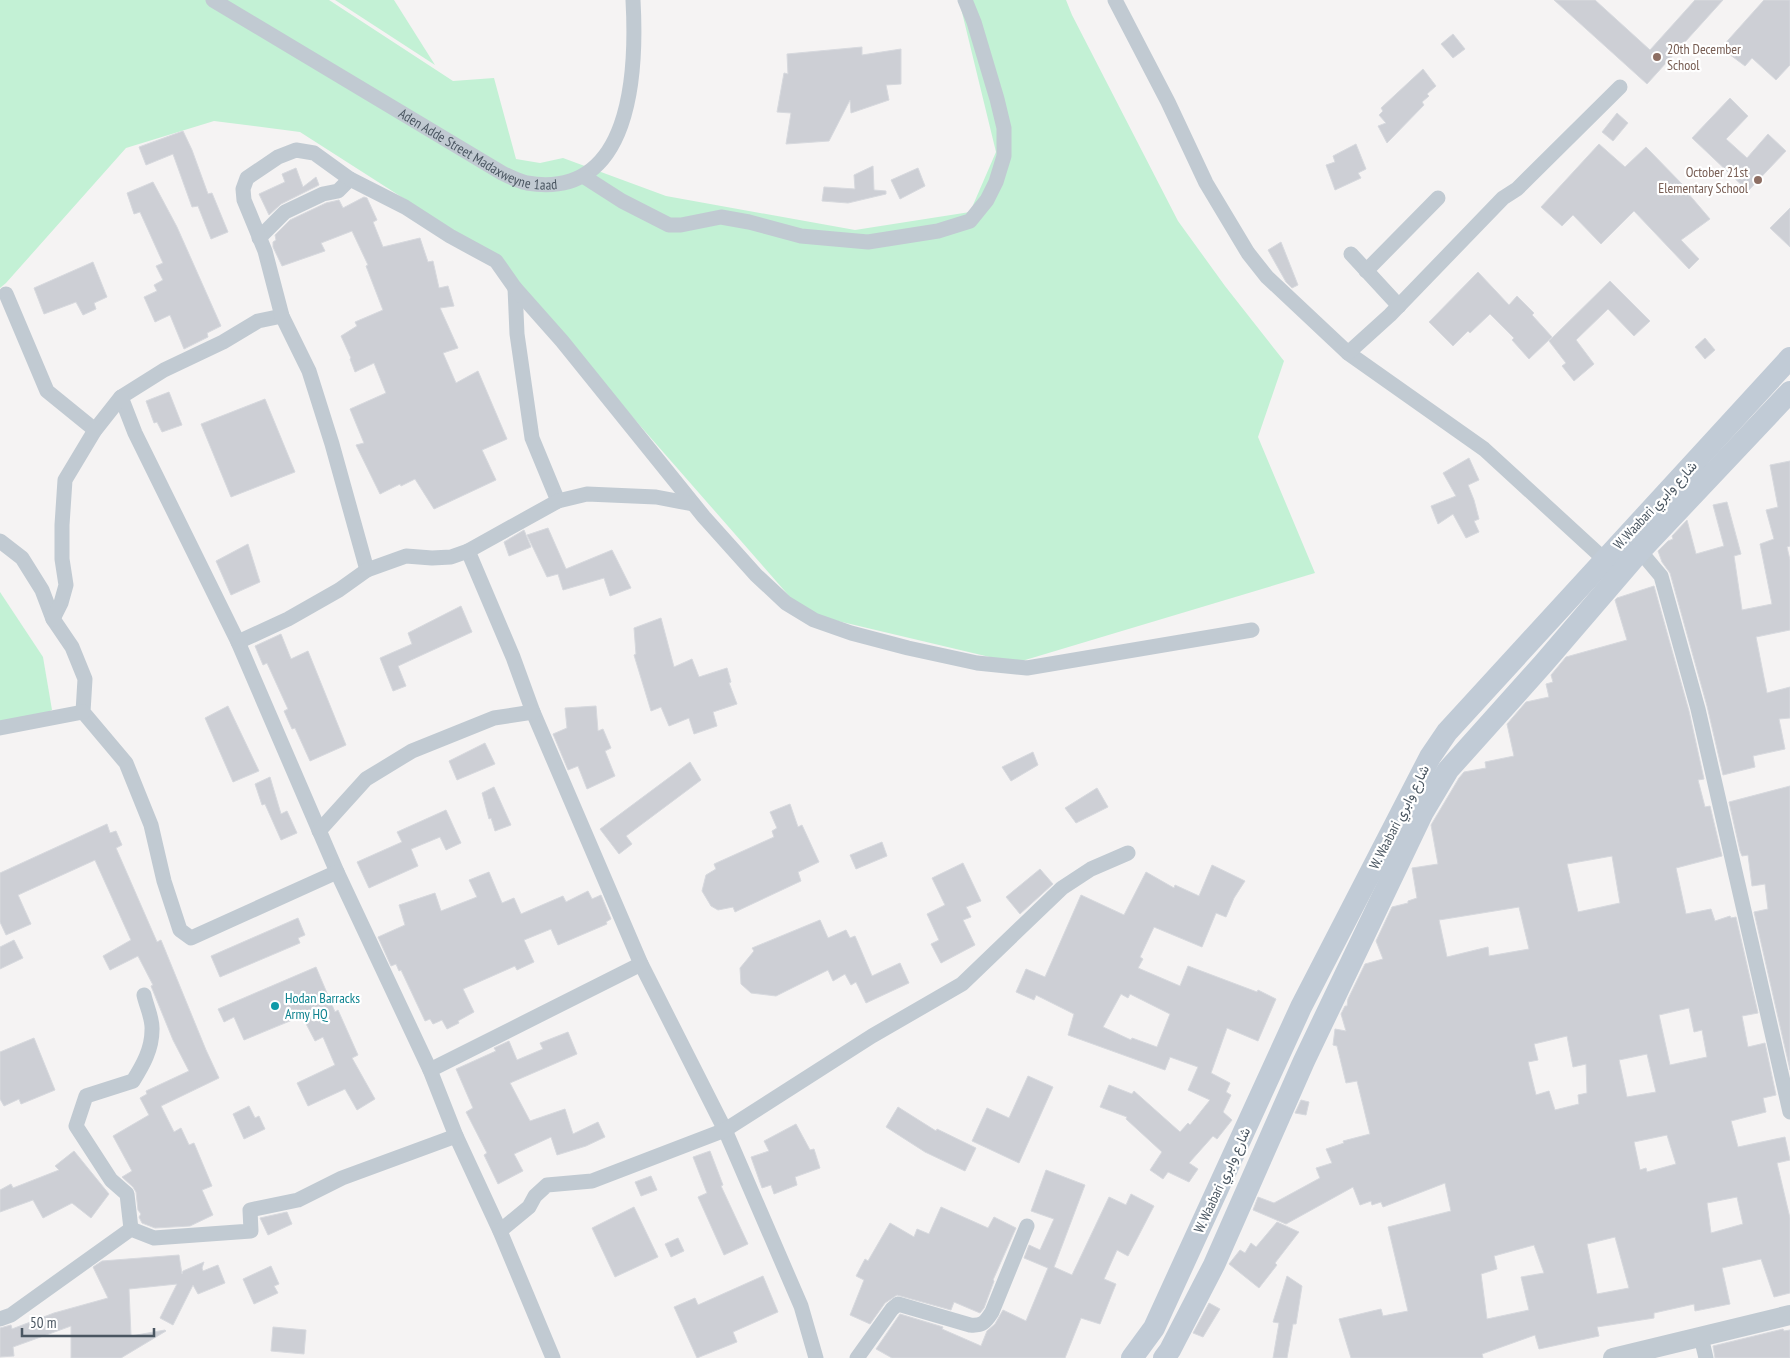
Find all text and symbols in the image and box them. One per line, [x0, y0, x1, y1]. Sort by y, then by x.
place label: 20th December School [1667, 40, 1741, 74]
marker: 20th December School [1651, 51, 1663, 63]
street label: Aden Adde Street Madaxweyne 1aad [395, 104, 558, 194]
place label: October 21st Elementary School [1658, 163, 1749, 197]
marker: October 21st Elementary School [1752, 174, 1764, 186]
street label: W. Waabari شارع وابري [1609, 457, 1703, 555]
street label: W. Waabari شارع وابري [1365, 762, 1436, 873]
place label: Hodan Barracks Army HQ [285, 989, 360, 1023]
marker: Hodan Barracks Army HQ [269, 1000, 281, 1012]
street label: W. Waabari شارع وابري [1190, 1124, 1257, 1237]
scale bar [22, 1306, 155, 1338]
text: 50 m [30, 1313, 56, 1332]

